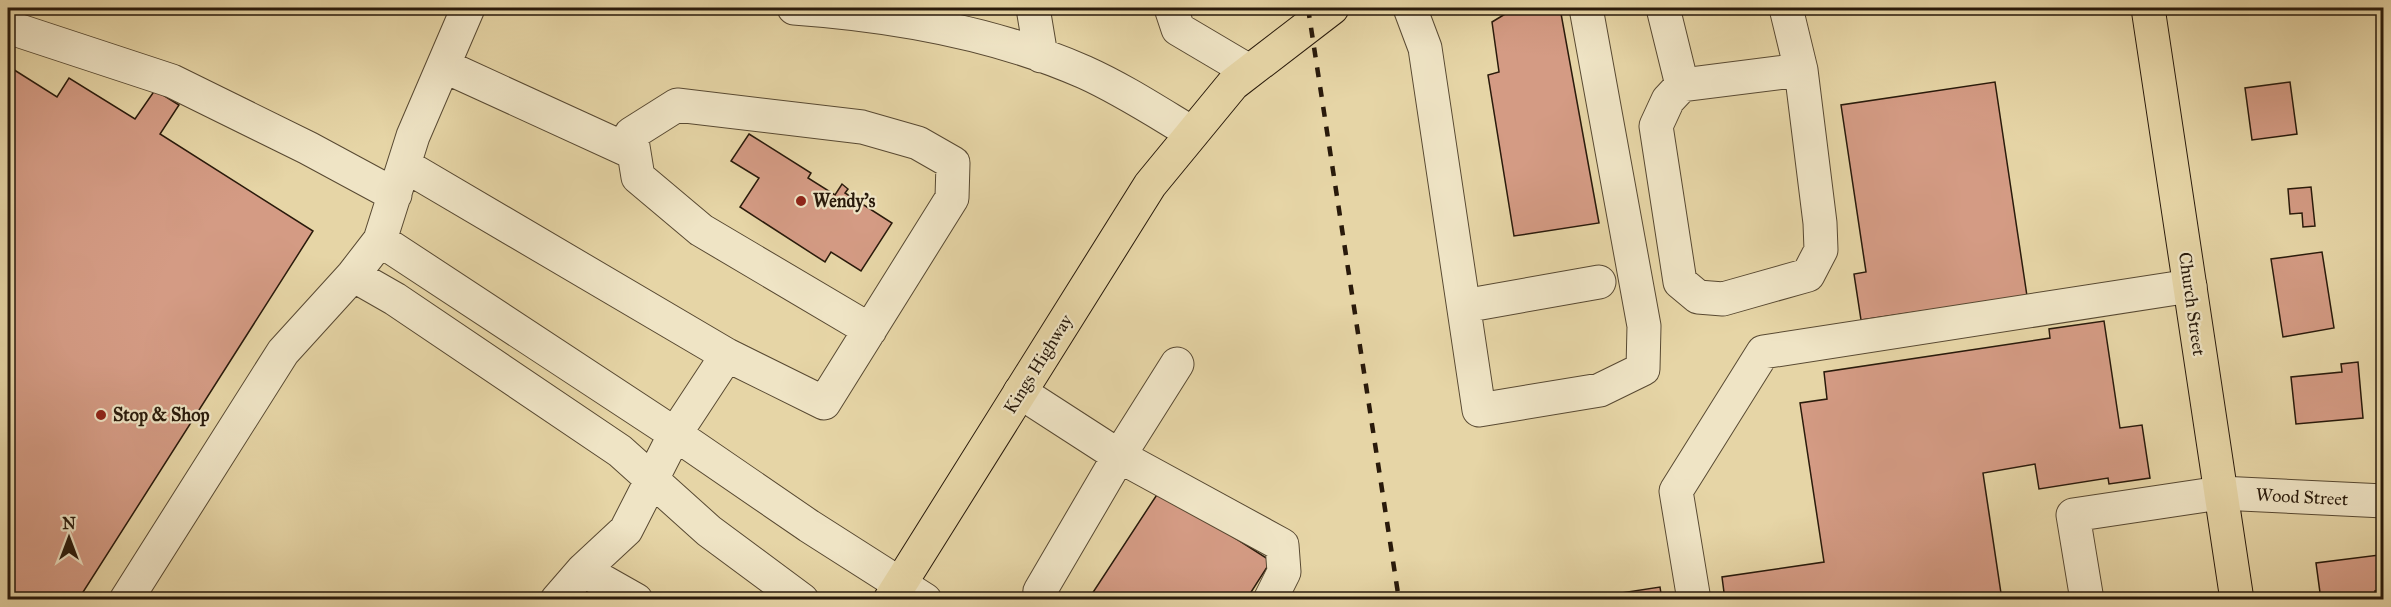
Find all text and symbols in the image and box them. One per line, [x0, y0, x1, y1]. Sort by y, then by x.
place label: Wendy's [813, 190, 876, 213]
marker: Wendy's [794, 194, 808, 208]
street label: Church Street [2174, 251, 2210, 358]
street label: Kings Highway [999, 310, 1078, 418]
place label: Stop & Shop [113, 404, 209, 427]
marker: Stop & Shop [94, 408, 108, 422]
street label: Wood Street [2255, 484, 2349, 510]
north arrow [39, 508, 99, 568]
text: N [62, 514, 76, 533]

